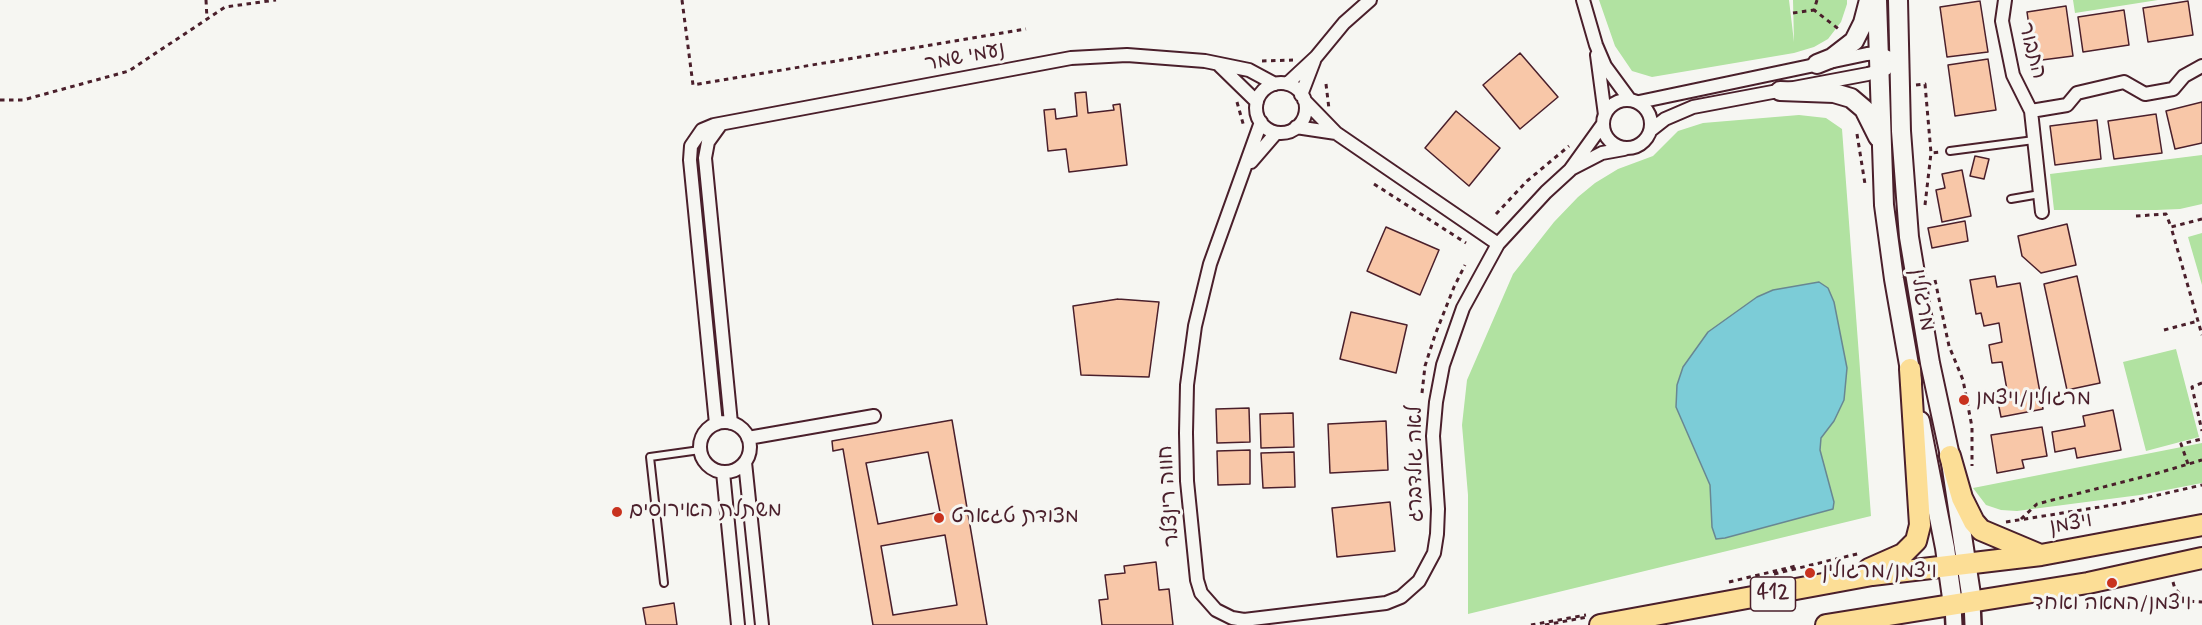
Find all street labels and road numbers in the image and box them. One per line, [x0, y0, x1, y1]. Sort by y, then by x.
street label: התבור [2011, 20, 2051, 82]
street label: נעמי שמר [923, 38, 1007, 78]
street label: מרגולין [1903, 267, 1939, 333]
street label: לאה גולדברג [1404, 406, 1430, 522]
street label: חווה רינצלר [1154, 444, 1186, 548]
street label: ויצמן [2048, 509, 2094, 541]
road number: 412 [1750, 577, 1796, 611]

